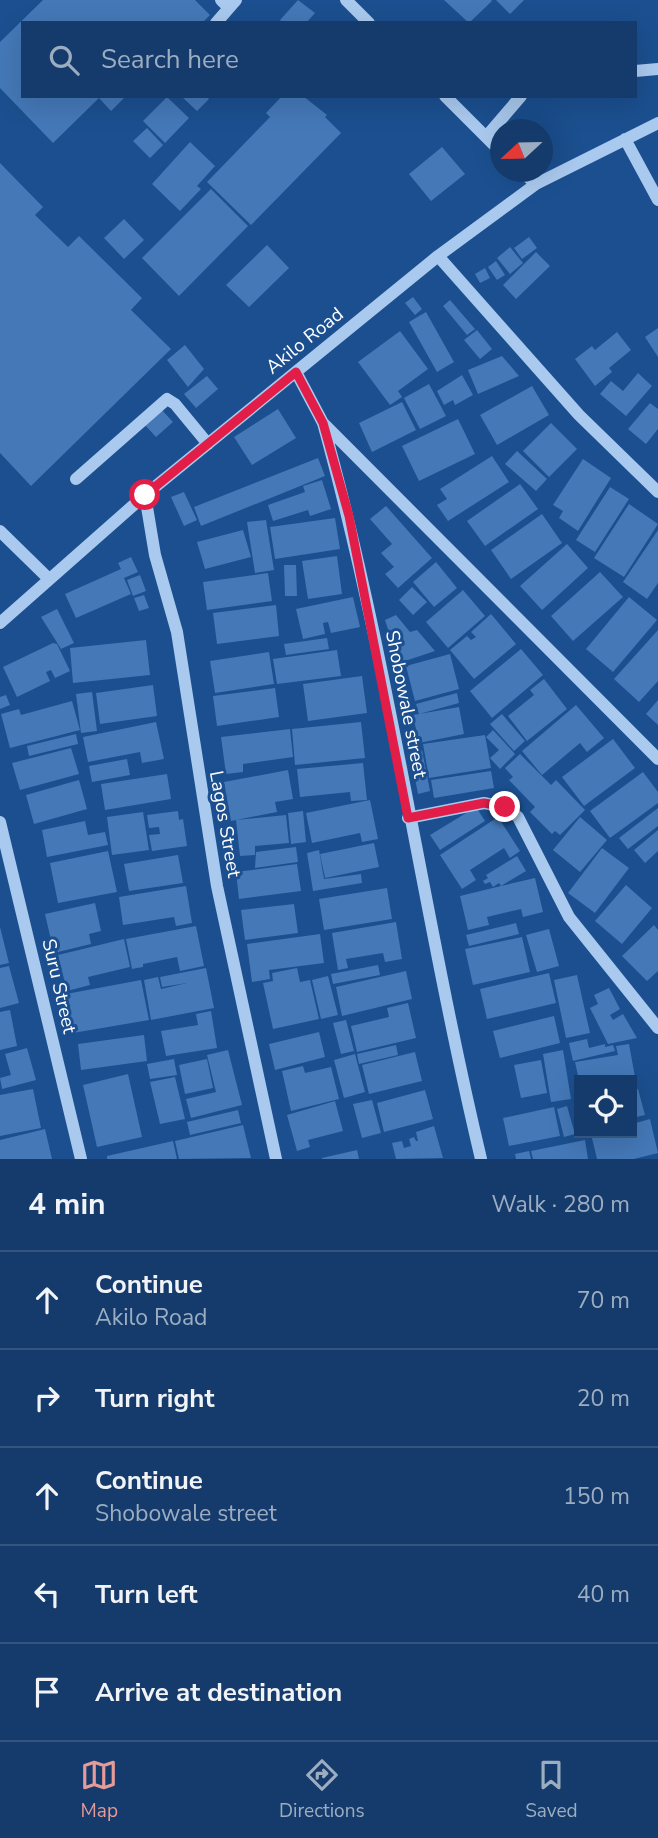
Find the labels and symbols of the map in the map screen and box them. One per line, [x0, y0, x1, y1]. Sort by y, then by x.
north arrow [490, 119, 553, 182]
street label: Akilo Road [260, 301, 349, 380]
route start [129, 479, 160, 510]
street label: Shobowale street [379, 628, 433, 781]
street label: Lagos Street [203, 769, 247, 880]
route end [489, 791, 520, 822]
street label: Suru Street [36, 936, 83, 1037]

